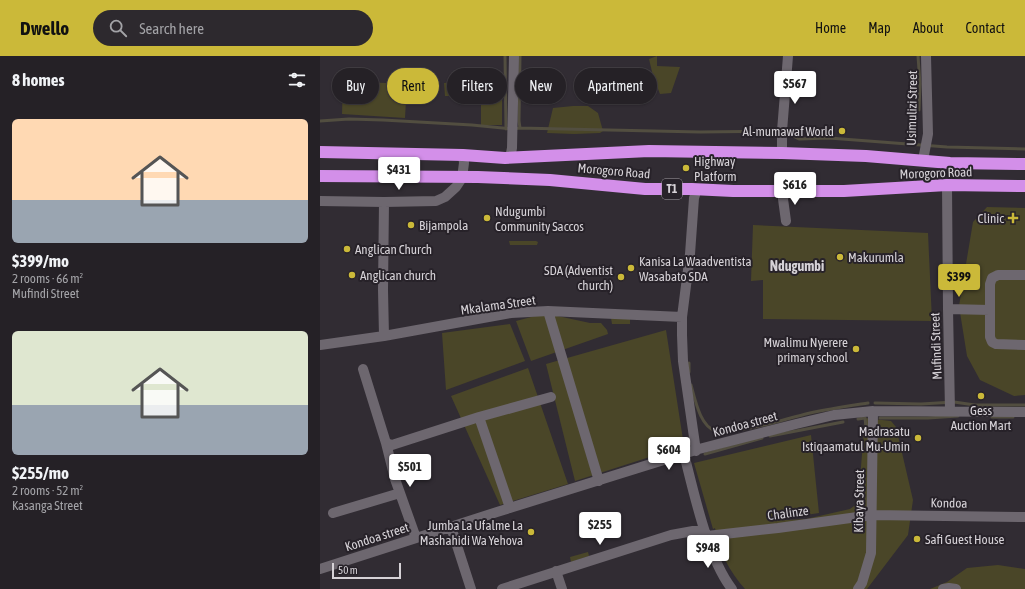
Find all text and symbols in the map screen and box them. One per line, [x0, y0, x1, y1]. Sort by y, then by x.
search box [93, 10, 373, 46]
text: Dwello [20, 17, 69, 39]
icon: search [107, 17, 129, 39]
text: Search here [139, 20, 204, 37]
text: Home [815, 20, 846, 36]
text: Map [868, 20, 891, 36]
text: About [913, 20, 944, 36]
text: Contact [966, 20, 1005, 36]
chip: Buy [332, 68, 379, 104]
chip: Rent [387, 68, 439, 104]
chip: Filters [447, 68, 507, 104]
chip: New [515, 68, 566, 104]
chip: Apartment [574, 68, 657, 104]
icon: filters [286, 69, 308, 91]
text: 8 homes [12, 70, 65, 90]
street label: Usimulizi Street [904, 70, 920, 146]
pin: $567 [771, 71, 819, 105]
text: $567 [783, 76, 807, 91]
place label: Al-mumawaf World [742, 124, 834, 139]
marker: Al-mumawaf World [837, 126, 847, 136]
icon: home [124, 145, 196, 217]
place label: Highway Platform [694, 154, 737, 184]
pin: $431 [375, 157, 423, 191]
street label: Morogoro Road [577, 160, 651, 182]
text: $431 [387, 162, 411, 177]
marker: Highway Platform [681, 163, 691, 173]
street label: Morogoro Road [899, 164, 973, 182]
pin: $616 [771, 172, 819, 206]
text: $616 [783, 177, 807, 192]
road number: T1 [662, 179, 682, 199]
place label: Ndugumbi Community Saccos [495, 204, 584, 234]
place label: Clinic [978, 211, 1004, 226]
marker: Clinic [1007, 212, 1019, 224]
marker: Ndugumbi Community Saccos [482, 213, 492, 223]
place label: Bijampola [419, 218, 468, 233]
marker: Bijampola [406, 220, 416, 230]
place label: Anglican Church [355, 242, 432, 257]
marker: Anglican Church [342, 244, 352, 254]
place label: Makurumla [848, 250, 904, 265]
text: $399/mo [12, 251, 69, 271]
marker: Makurumla [835, 252, 845, 262]
place label: Kanisa La Waadventista Wasabato SDA [639, 254, 752, 284]
district label: Ndugumbi [770, 258, 824, 274]
place label: SDA (Adventist church) [544, 263, 613, 293]
marker: Kanisa La Waadventista Wasabato SDA [626, 263, 636, 273]
pin: $399 [935, 264, 983, 298]
place label: Anglican church [360, 268, 436, 283]
text: $399 [947, 269, 971, 284]
marker: Anglican church [347, 270, 357, 280]
text: 2 rooms · 66 m² [12, 271, 83, 286]
marker: SDA (Adventist church) [616, 272, 626, 282]
text: Mufindi Street [12, 286, 79, 301]
street label: Mkalama Street [459, 292, 537, 318]
street label: Mufindi Street [927, 312, 945, 380]
place label: Mwalimu Nyerere primary school [763, 335, 849, 365]
marker: Mwalimu Nyerere primary school [851, 344, 861, 354]
icon: home [124, 357, 196, 429]
marker: Gess Auction Mart [976, 391, 986, 401]
place label: Gess Auction Mart [951, 403, 1012, 433]
street label: Kondoa street [711, 408, 779, 440]
place label: Madrasatu Istiqaamatul Mu-Umin [802, 424, 910, 454]
marker: Madrasatu Istiqaamatul Mu-Umin [913, 433, 923, 443]
pin: $604 [645, 437, 693, 471]
text: $604 [657, 442, 681, 457]
pin: $501 [386, 454, 434, 488]
text: $501 [398, 459, 422, 474]
text: $255/mo [12, 463, 69, 483]
street label: Kibaya Street [851, 469, 867, 533]
text: 2 rooms · 52 m² [12, 483, 83, 498]
street label: Kondoa [930, 495, 968, 511]
text: Kasanga Street [12, 498, 83, 513]
street label: Chalinze [766, 503, 810, 523]
pin: $255 [576, 512, 624, 546]
text: $255 [588, 517, 612, 532]
place label: Jumba La Ufalme La Mashahidi Wa Yehova [420, 518, 523, 548]
street label: Kondoa street [343, 520, 411, 554]
marker: Jumba La Ufalme La Mashahidi Wa Yehova [526, 527, 536, 537]
place label: Safi Guest House [925, 532, 1005, 547]
marker: Safi Guest House [912, 534, 922, 544]
pin: $948 [684, 535, 732, 569]
text: $948 [696, 540, 720, 555]
scale bar [332, 561, 401, 580]
text: 50 m [338, 564, 358, 576]

